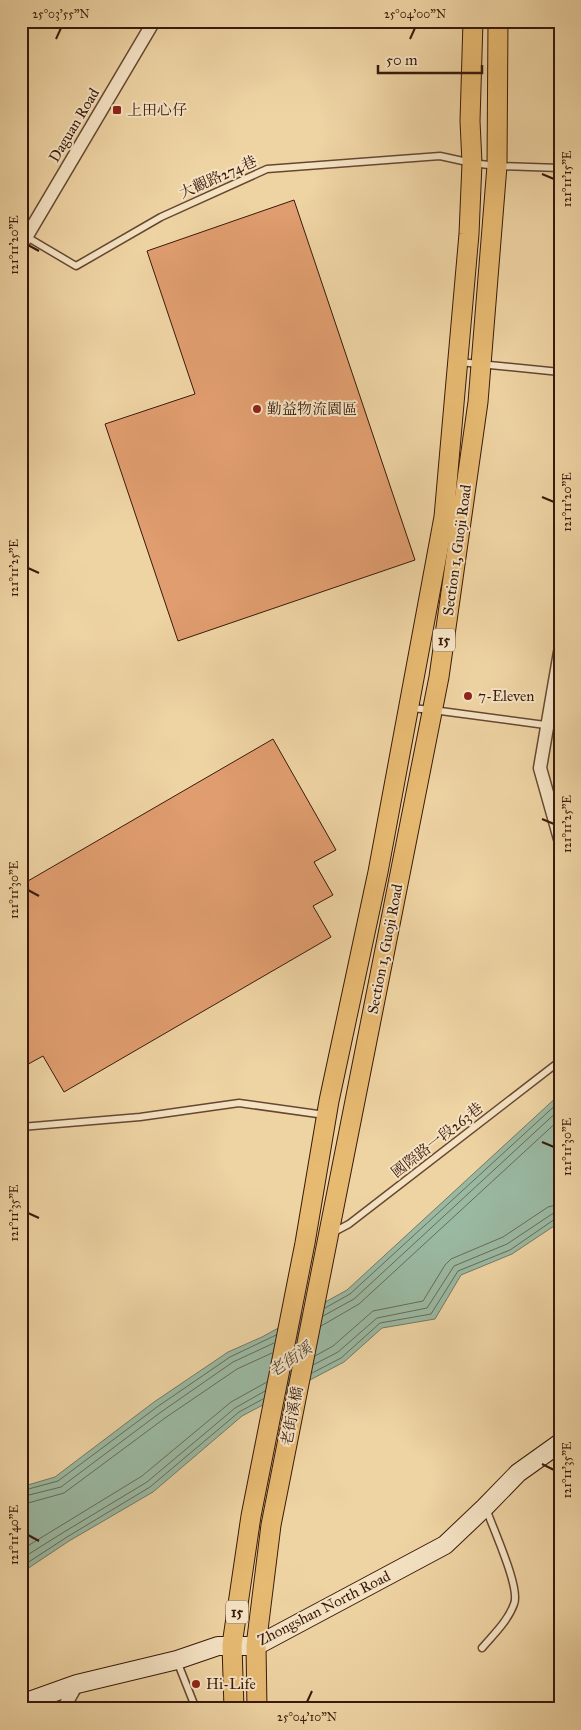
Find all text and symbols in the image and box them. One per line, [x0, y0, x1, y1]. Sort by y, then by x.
text: 25°03'55"N [32, 7, 90, 21]
text: 25°04'00"N [384, 7, 446, 21]
scale bar [378, 42, 482, 74]
text: 50 m [386, 51, 418, 69]
street label: Daguan Road [45, 84, 103, 165]
place label: 上田心仔 [127, 101, 187, 119]
marker: 上田心仔 [111, 104, 123, 116]
text: 121°11'15"E [560, 150, 574, 207]
street label: 大觀路274巷 [176, 152, 260, 202]
text: 121°11'20"E [7, 215, 21, 275]
place label: 勤益物流園區 [267, 400, 357, 418]
marker: 勤益物流園區 [251, 403, 263, 415]
text: 121°11'20"E [560, 472, 574, 532]
street label: Section 1, Guoji Road [439, 483, 475, 617]
text: 121°11'25"E [7, 539, 21, 597]
road number: 15 [433, 628, 455, 652]
place label: 7-Eleven [478, 687, 534, 705]
marker: 7-Eleven [462, 690, 474, 702]
text: 121°11'25"E [560, 795, 574, 853]
text: 121°11'30"E [7, 861, 21, 919]
street label: Section 1, Guoji Road [364, 882, 407, 1016]
street label: 國際路一段263巷 [388, 1099, 486, 1181]
text: 121°11'30"E [560, 1118, 574, 1176]
text: 121°11'35"E [7, 1184, 21, 1241]
water label: 老街溪 [265, 1337, 317, 1381]
street label: 老街溪橋 [277, 1385, 307, 1447]
text: 121°11'35"E [560, 1441, 574, 1498]
text: 121°11'40"E [7, 1505, 21, 1565]
street label: Zhongshan North Road [255, 1567, 394, 1649]
road number: 15 [226, 1600, 248, 1624]
place label: Hi-Life [206, 1675, 256, 1693]
marker: Hi-Life [190, 1678, 202, 1690]
text: 25°04'10"N [277, 1710, 337, 1724]

